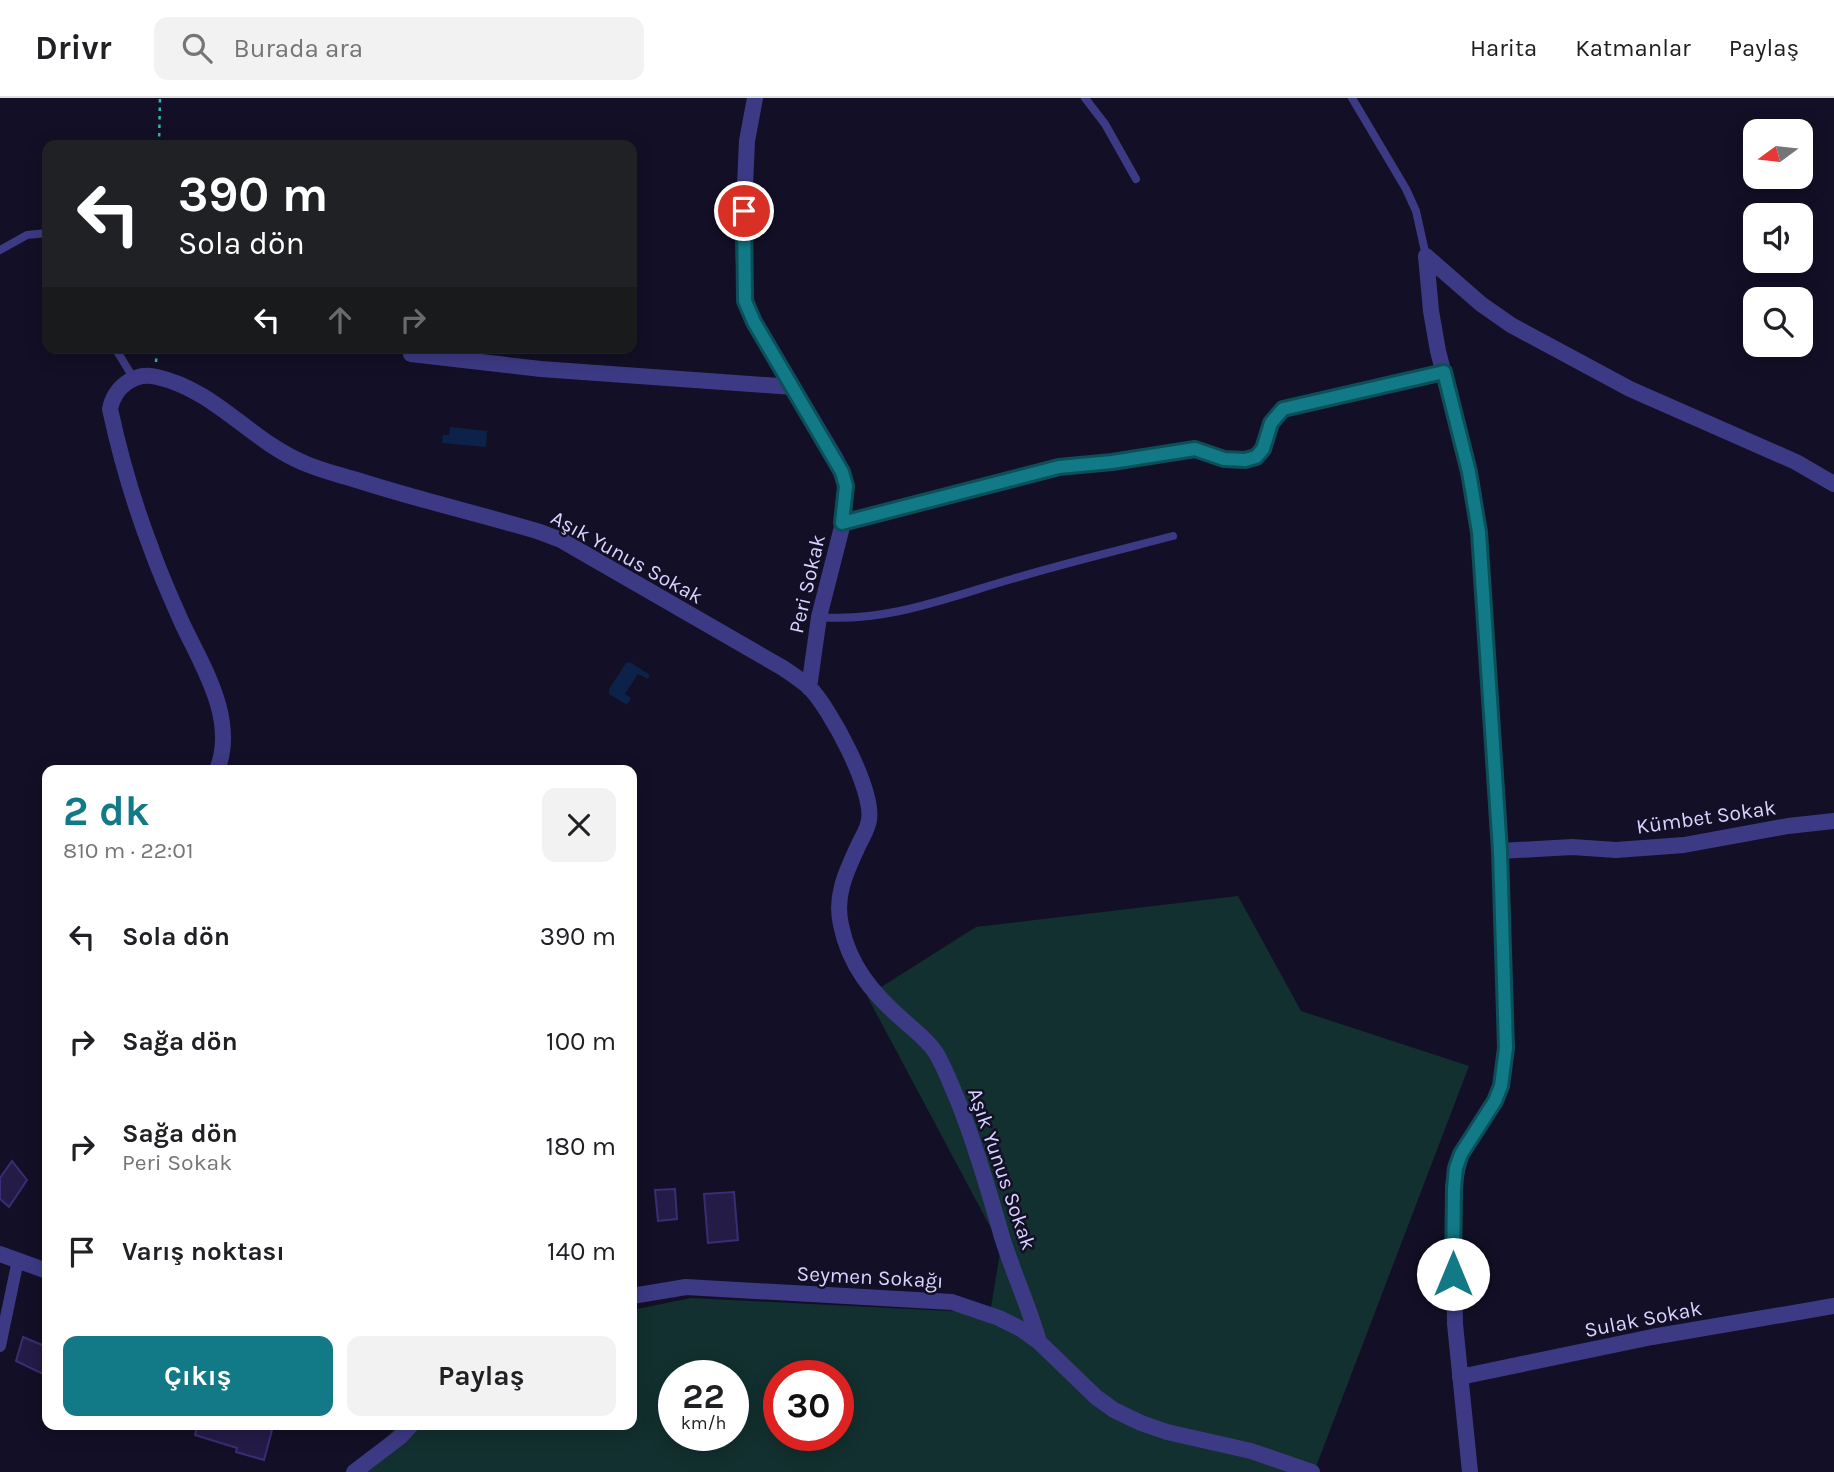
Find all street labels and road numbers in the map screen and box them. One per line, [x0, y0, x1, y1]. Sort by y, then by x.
street label: Aşık Yunus Sokak [547, 505, 707, 609]
street label: Peri Sokak [784, 532, 830, 636]
street label: Kümbet Sokak [1635, 795, 1777, 839]
street label: Aşık Yunus Sokak [963, 1085, 1041, 1253]
street label: Seymen Sokağı [796, 1261, 944, 1293]
street label: Sulak Sokak [1582, 1296, 1704, 1342]

